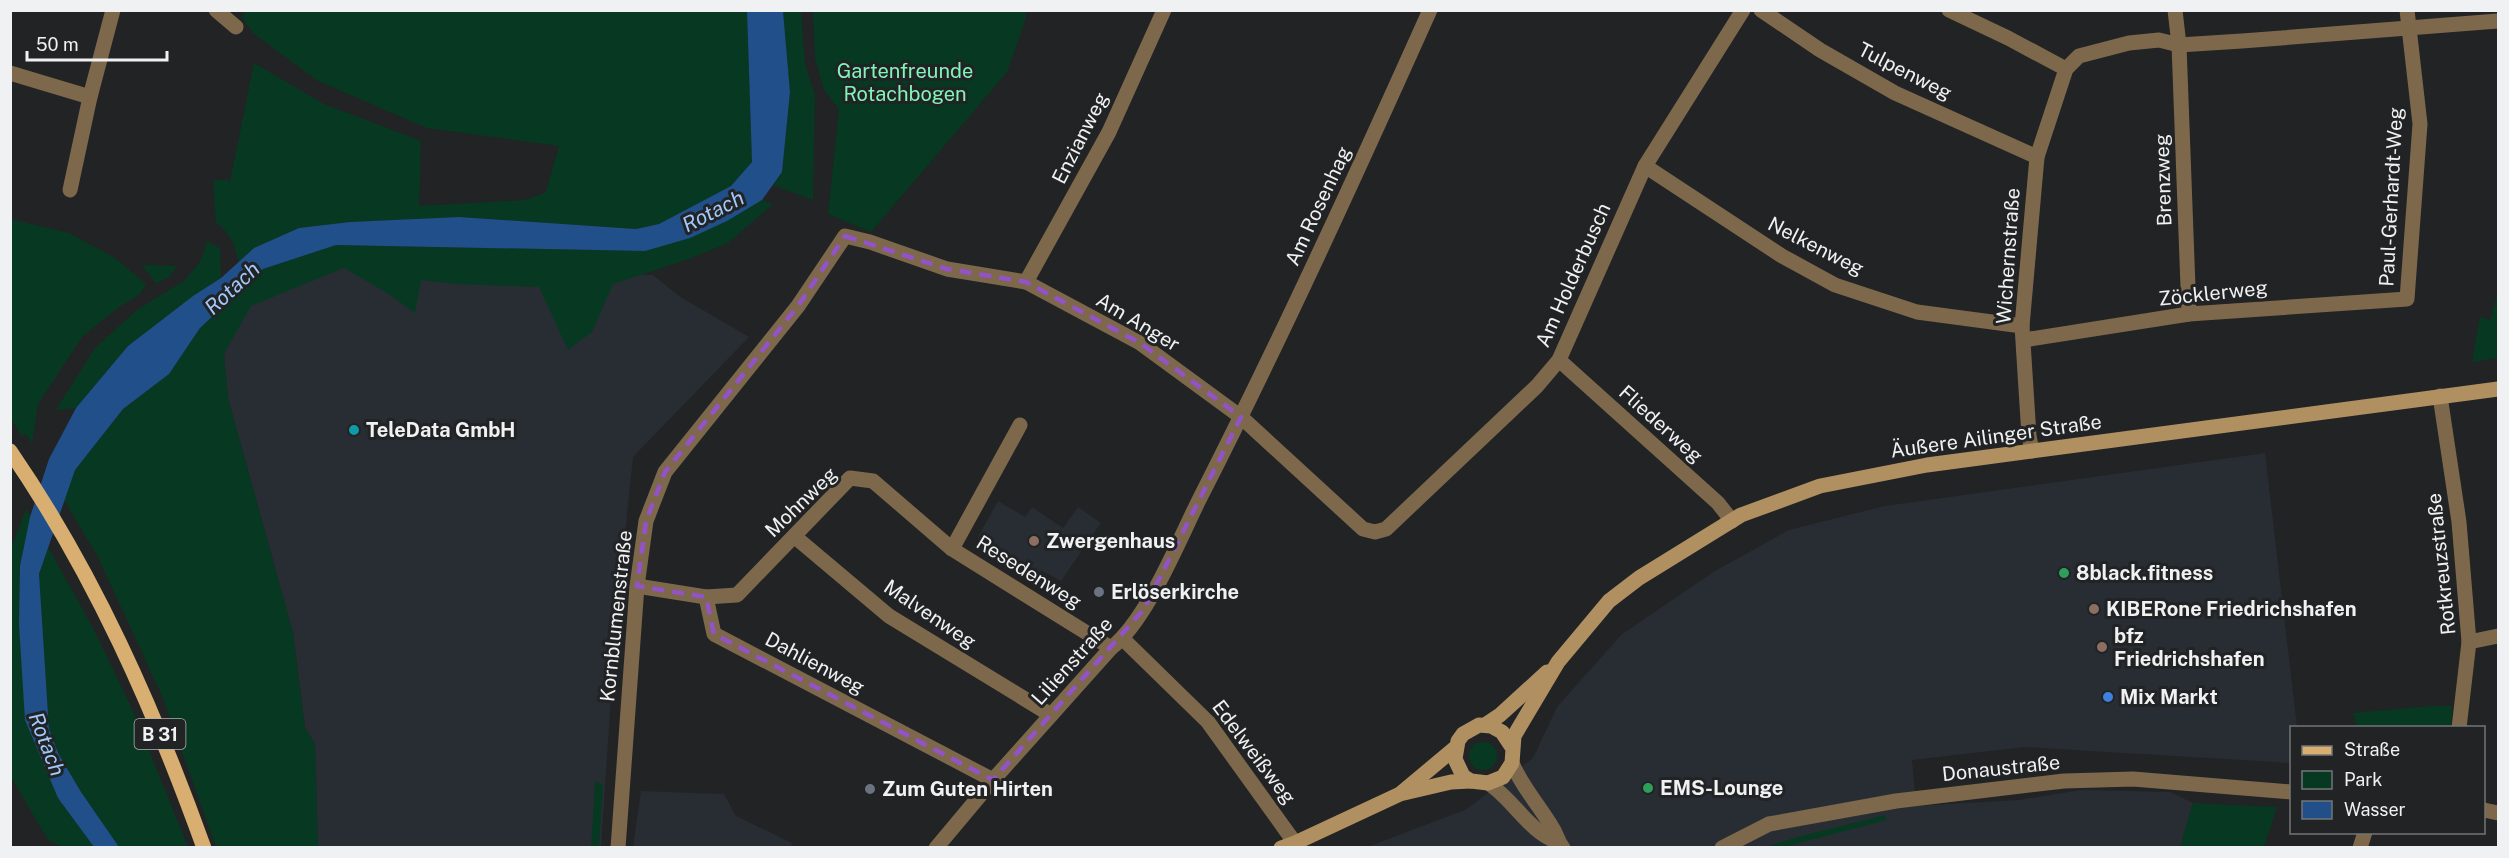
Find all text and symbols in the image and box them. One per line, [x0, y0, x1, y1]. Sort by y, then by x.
scale bar [27, 24, 166, 62]
text: 50 m [36, 34, 79, 55]
street label: Tulpenweg [1854, 37, 1956, 105]
park label: Gartenfreunde Rotachbogen [837, 59, 973, 106]
street label: Enzianweg [1047, 88, 1113, 188]
street label: Paul-Gerhardt-Weg [2374, 107, 2408, 287]
street label: Brenzweg [2149, 133, 2177, 227]
street label: Am Rosenhag [1280, 143, 1356, 269]
water label: Rotach [678, 185, 748, 237]
street label: Wichernstraße [1991, 187, 2025, 325]
street label: Am Holderbusch [1530, 199, 1616, 351]
street label: Nelkenweg [1764, 212, 1868, 280]
water label: Rotach [199, 256, 265, 320]
street label: Zöcklerweg [2157, 275, 2269, 311]
street label: Am Anger [1092, 288, 1184, 356]
street label: Fliederweg [1614, 380, 1708, 468]
street label: Äußere Ailinger Straße [1889, 409, 2103, 463]
place label: TeleData GmbH [366, 418, 515, 442]
marker: TeleData GmbH [347, 423, 361, 437]
street label: Mohnweg [760, 462, 842, 542]
street label: Rotkreuzstraße [2422, 492, 2460, 636]
street label: Kornblumenstraße [595, 529, 637, 703]
place label: Zwergenhaus [1046, 529, 1175, 553]
street label: Resedenweg [972, 530, 1086, 614]
marker: Zwergenhaus [1027, 534, 1041, 548]
place label: 8black.fitness [2076, 561, 2213, 585]
marker: 8black.fitness [2057, 566, 2071, 580]
street label: Malvenweg [879, 574, 981, 654]
place label: Erlöserkirche [1111, 580, 1239, 604]
marker: Erlöserkirche [1092, 585, 1106, 599]
place label: KIBERone Friedrichshafen [2106, 597, 2357, 621]
marker: KIBERone Friedrichshafen [2087, 602, 2101, 616]
street label: Lilienstraße [1026, 612, 1118, 710]
place label: bfz Friedrichshafen [2114, 624, 2265, 671]
street label: Dahlienweg [761, 627, 869, 699]
marker: bfz Friedrichshafen [2095, 640, 2109, 654]
place label: Mix Markt [2120, 685, 2218, 709]
marker: Mix Markt [2101, 690, 2115, 704]
street label: Edelweißweg [1207, 695, 1301, 809]
water label: Rotach [23, 709, 71, 779]
road number: B 31 [134, 719, 186, 749]
legend [2290, 726, 2485, 834]
text: Straße [2344, 739, 2400, 760]
street label: Donaustraße [1941, 750, 2061, 786]
text: Park [2344, 769, 2382, 790]
place label: EMS-Lounge [1660, 776, 1783, 800]
place label: Zum Guten Hirten [882, 777, 1053, 801]
marker: EMS-Lounge [1641, 781, 1655, 795]
marker: Zum Guten Hirten [863, 782, 877, 796]
text: Wasser [2344, 799, 2406, 820]

